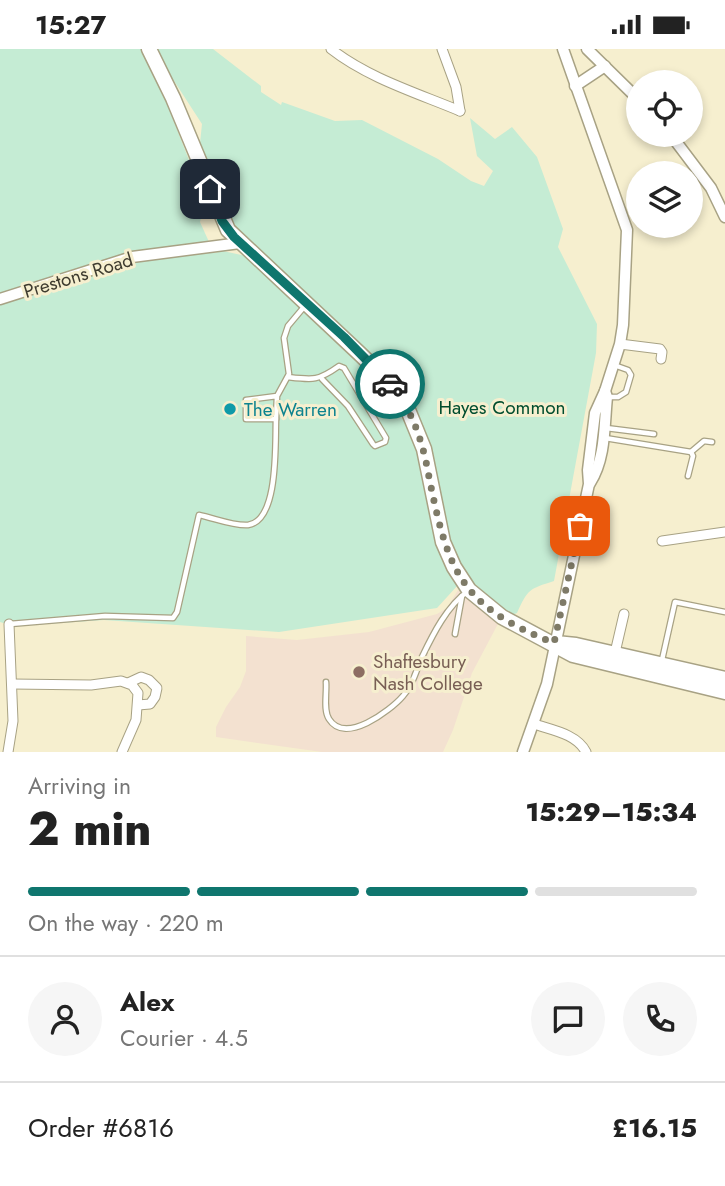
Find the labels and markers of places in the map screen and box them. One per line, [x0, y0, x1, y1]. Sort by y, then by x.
pin [180, 159, 240, 219]
place label: The Warren [244, 396, 337, 423]
marker: The Warren [222, 401, 238, 417]
pin [550, 496, 610, 556]
place label: Shaftesbury Nash College [373, 648, 483, 697]
marker: Shaftesbury Nash College [351, 664, 367, 680]

